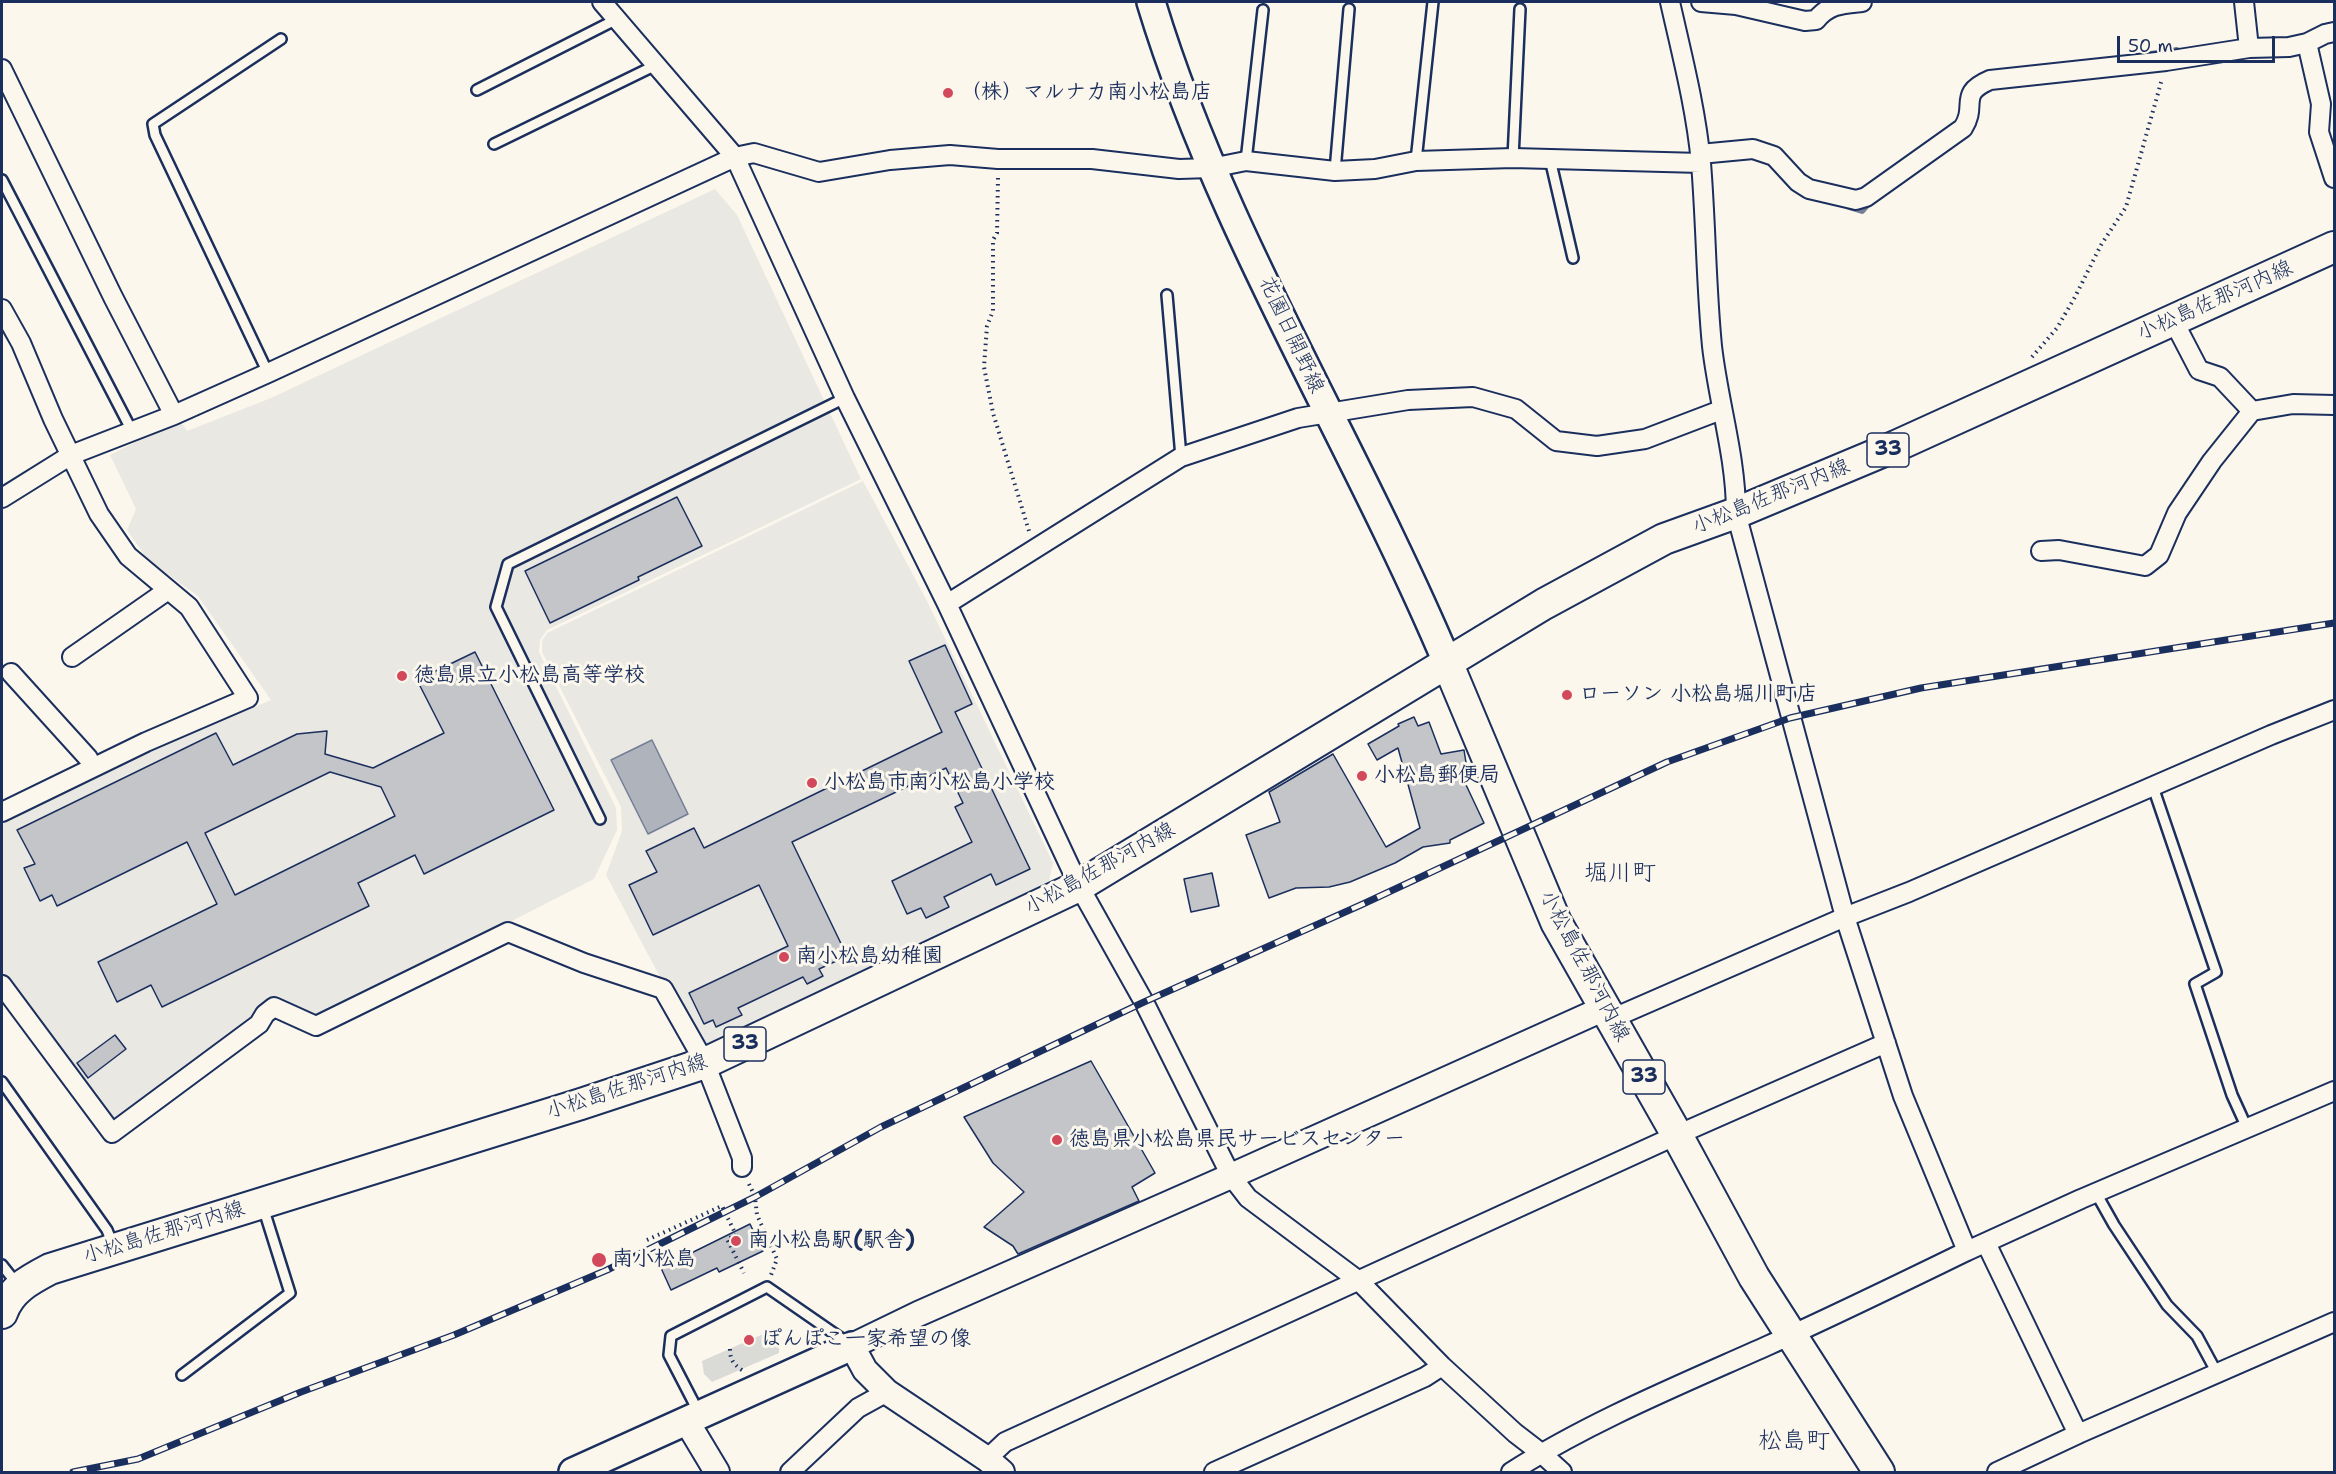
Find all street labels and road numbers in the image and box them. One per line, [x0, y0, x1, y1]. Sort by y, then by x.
street label: 小松島佐那河内線 [2133, 255, 2297, 347]
street label: 花園日開野線 [1253, 273, 1329, 397]
road number: 33 [1867, 433, 1909, 467]
street label: 小松島佐那河内線 [1688, 454, 1854, 540]
street label: 小松島佐那河内線 [1020, 817, 1180, 921]
street label: 小松島佐那河内線 [1533, 886, 1635, 1046]
road number: 33 [724, 1027, 766, 1061]
street label: 小松島佐那河内線 [543, 1049, 711, 1125]
road number: 33 [1623, 1060, 1665, 1094]
street label: 小松島佐那河内線 [80, 1196, 248, 1270]

